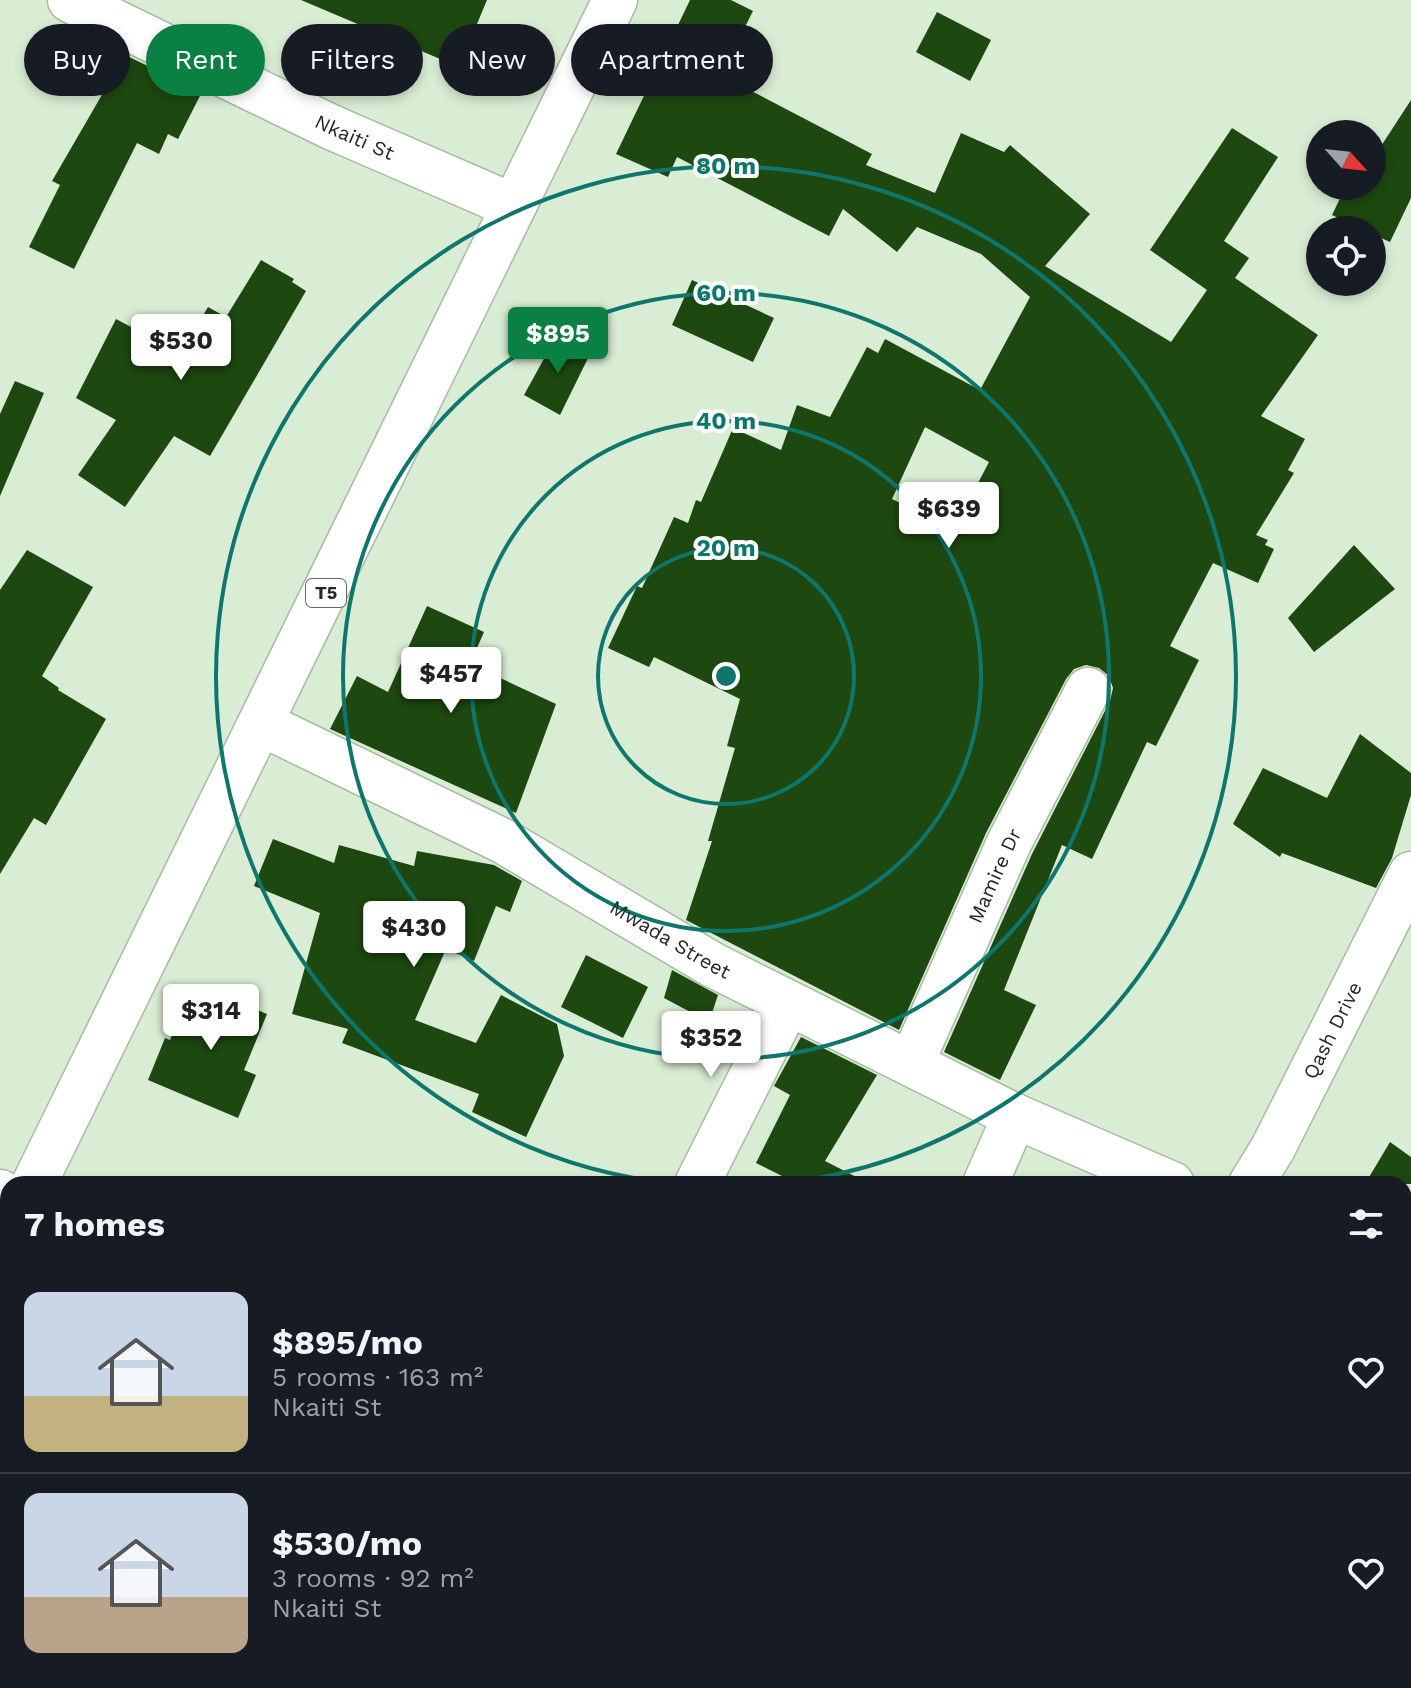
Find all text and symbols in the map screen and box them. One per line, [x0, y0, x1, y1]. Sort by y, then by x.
chip: Buy [24, 24, 130, 96]
chip: Rent [146, 24, 265, 96]
chip: Filters [281, 24, 423, 96]
chip: New [439, 24, 555, 96]
chip: Apartment [571, 24, 773, 96]
street label: Nkaiti St [311, 109, 399, 165]
north arrow [1306, 120, 1386, 200]
map controls [1306, 120, 1386, 296]
text: 80 m [696, 152, 756, 180]
button: locate [1306, 216, 1386, 296]
text: 60 m [696, 279, 756, 307]
pin: $895 [511, 307, 605, 375]
pin: $530 [134, 314, 228, 382]
text: $895 [526, 318, 590, 348]
text: $530 [149, 325, 213, 355]
text: 40 m [696, 407, 756, 435]
pin: $639 [902, 482, 996, 550]
text: $639 [917, 493, 981, 523]
text: 20 m [696, 534, 756, 562]
road number: T5 [306, 579, 346, 607]
pin: $457 [404, 647, 498, 715]
text: $457 [419, 658, 483, 688]
centre of rings [712, 662, 740, 690]
street label: Mamire Dr [963, 824, 1027, 927]
street label: Mwada Street [606, 895, 735, 984]
pin: $430 [367, 901, 461, 969]
text: $430 [381, 912, 447, 942]
street label: Qash Drive [1298, 978, 1367, 1083]
pin: $314 [164, 984, 258, 1052]
text: $314 [181, 995, 241, 1025]
pin: $352 [664, 1011, 758, 1079]
text: $352 [680, 1022, 742, 1052]
icon: filters [1344, 1202, 1388, 1246]
text: 7 homes [24, 1204, 165, 1244]
text: $895/mo [272, 1322, 423, 1362]
icon: home [88, 1324, 184, 1420]
icon: heart [1344, 1350, 1388, 1394]
text: 5 rooms · 163 m² [272, 1362, 483, 1392]
text: Nkaiti St [272, 1392, 381, 1422]
text: $530/mo [272, 1523, 422, 1563]
icon: home [88, 1525, 184, 1621]
icon: heart [1344, 1551, 1388, 1595]
text: 3 rooms · 92 m² [272, 1563, 474, 1593]
text: Nkaiti St [272, 1593, 381, 1623]

